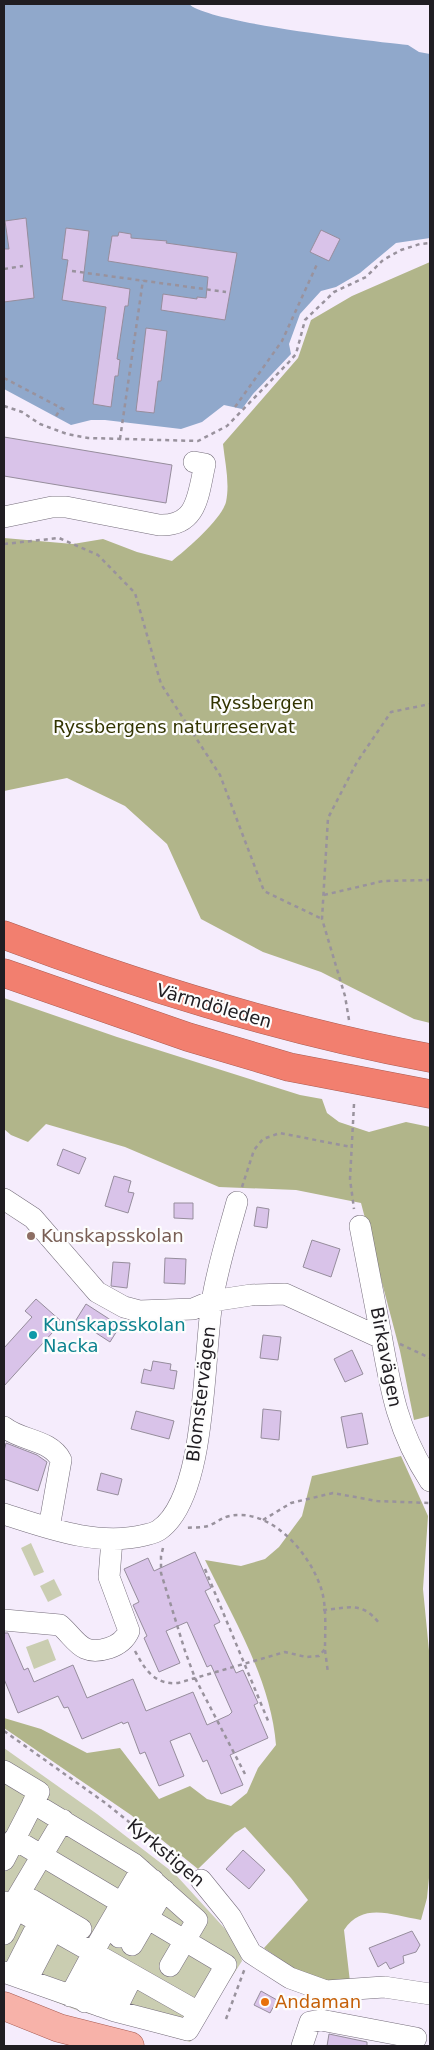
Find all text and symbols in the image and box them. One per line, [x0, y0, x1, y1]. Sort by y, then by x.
park label: Ryssbergen [210, 692, 314, 713]
park label: Ryssbergens naturreservat [53, 716, 295, 737]
street label: Värmdöleden [154, 979, 274, 1032]
place label: Kunskapsskolan [41, 1225, 184, 1246]
marker: Kunskapsskolan [25, 1230, 37, 1242]
street label: Birkavägen [367, 1305, 406, 1409]
place label: Kunskapsskolan Nacka [43, 1314, 186, 1356]
street label: Blomstervägen [182, 1325, 219, 1463]
marker: Kunskapsskolan Nacka [27, 1329, 39, 1341]
street label: Kyrkstigen [123, 1814, 209, 1891]
place label: Andaman [275, 1991, 361, 2012]
marker: Andaman [259, 1996, 271, 2008]

